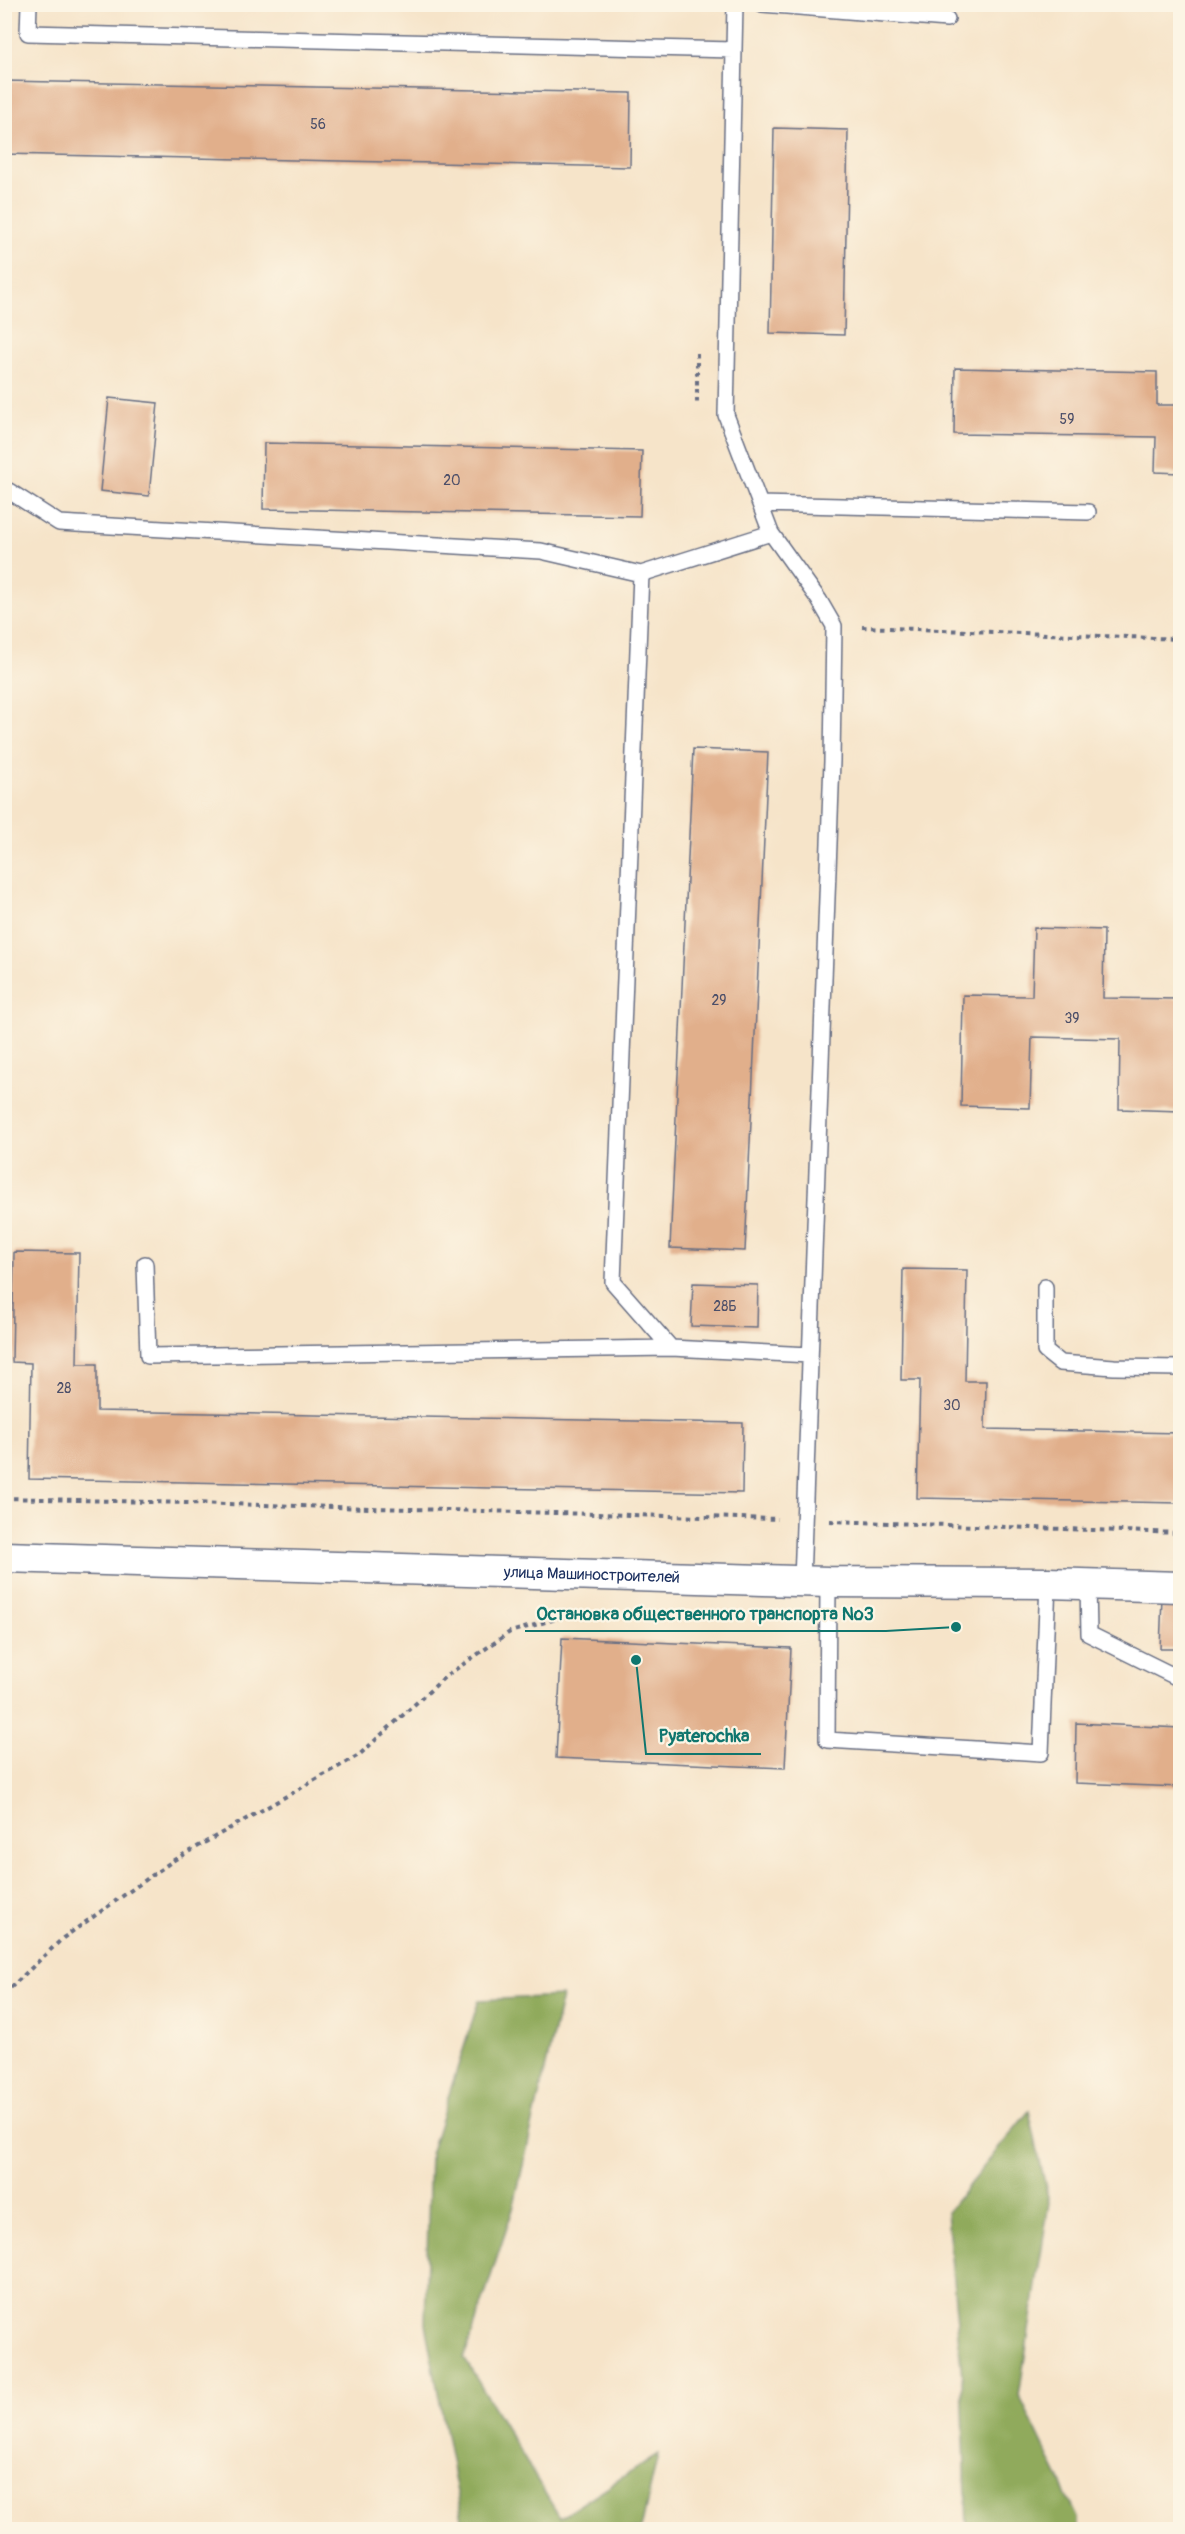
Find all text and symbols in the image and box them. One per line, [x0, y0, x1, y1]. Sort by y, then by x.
house number: 56 [310, 116, 326, 133]
house number: 59 [1060, 411, 1074, 428]
house number: 20 [443, 472, 461, 489]
house number: 29 [711, 992, 727, 1009]
house number: 39 [1064, 1010, 1080, 1027]
house number: 28Б [713, 1298, 737, 1315]
house number: 28 [57, 1380, 71, 1397]
house number: 30 [943, 1397, 961, 1414]
street label: улица Машиностроителей [502, 1562, 680, 1588]
callout: Остановка общественного транспорта №3 [525, 1595, 886, 1631]
text: Остановка общественного транспорта №3 [536, 1603, 874, 1626]
callout: Pyaterochka [646, 1718, 761, 1754]
text: Pyaterochka [659, 1725, 750, 1748]

